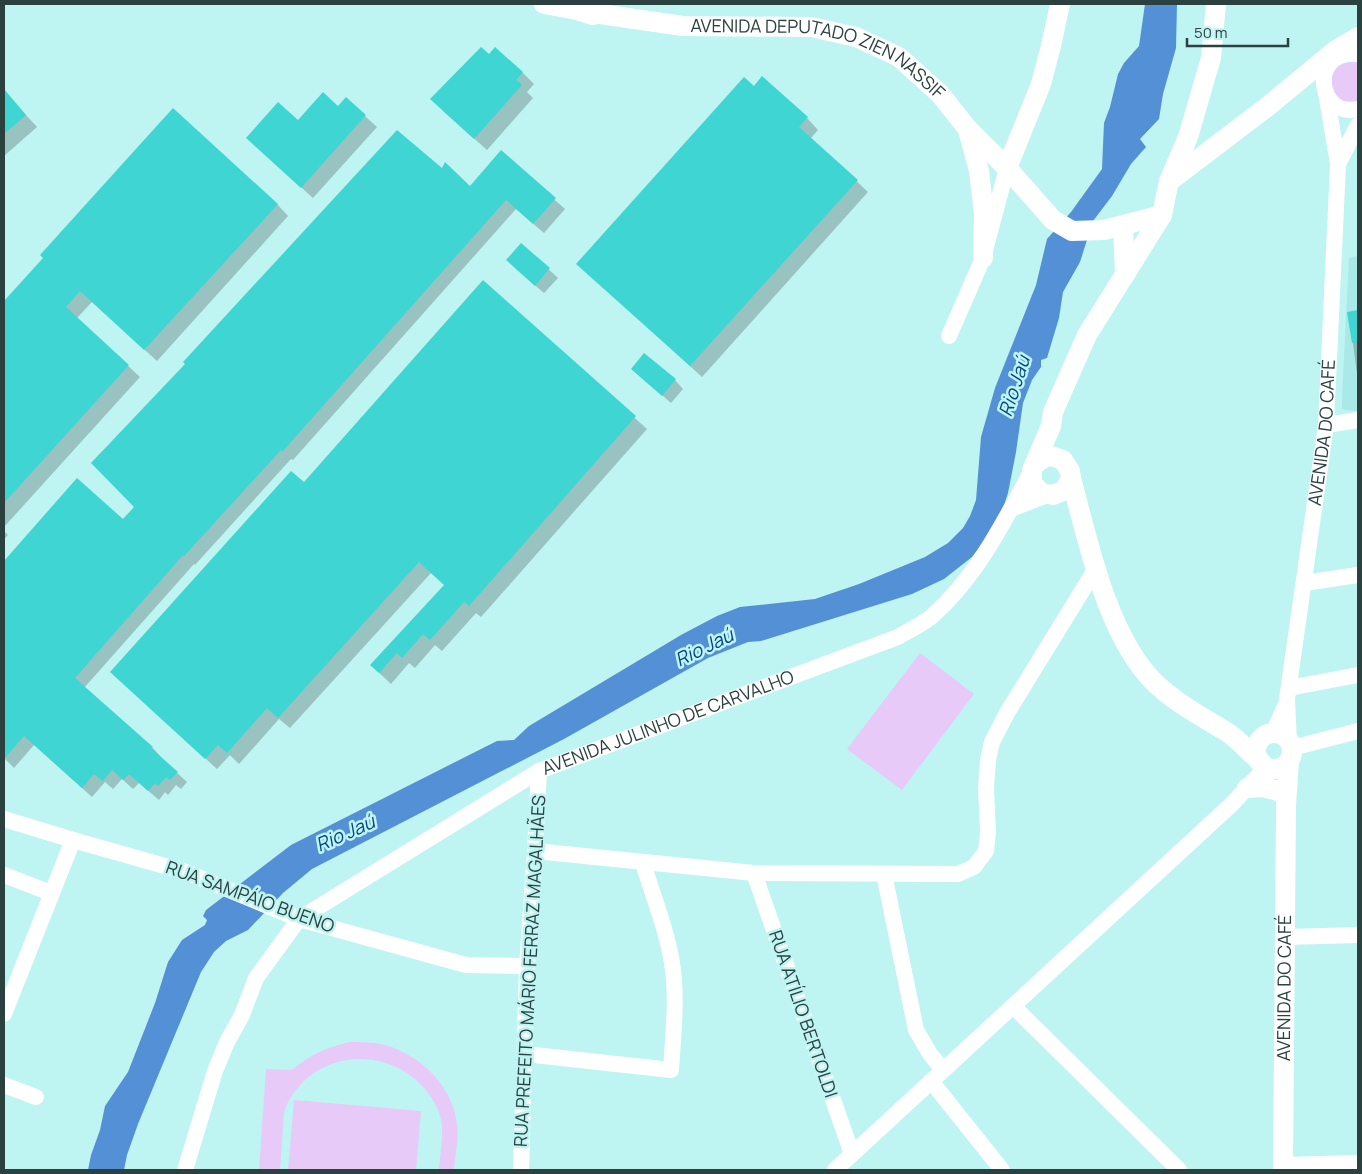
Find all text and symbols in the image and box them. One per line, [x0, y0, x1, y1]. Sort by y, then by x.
street label: AVENIDA DEPUTADO ZIEN NASSIF [690, 13, 950, 104]
scale bar [1187, 15, 1288, 47]
text: 50 m [1194, 22, 1228, 43]
water label: Rio Jaú [992, 351, 1036, 420]
street label: AVENIDA DO CAFÉ [1302, 359, 1340, 507]
water label: Rio Jaú [670, 621, 739, 672]
street label: AVENIDA JULINHO DE CARVALHO [538, 664, 797, 780]
street label: RUA PREFEITO MÁRIO FERRAZ MAGALHÃES [508, 794, 550, 1147]
water label: Rio Jaú [311, 808, 380, 858]
street label: RUA SAMPÁIO BUENO [163, 854, 338, 938]
street label: AVENIDA DO CAFÉ [1271, 915, 1296, 1061]
street label: RUA ATÍLIO BERTOLDI [764, 927, 844, 1101]

